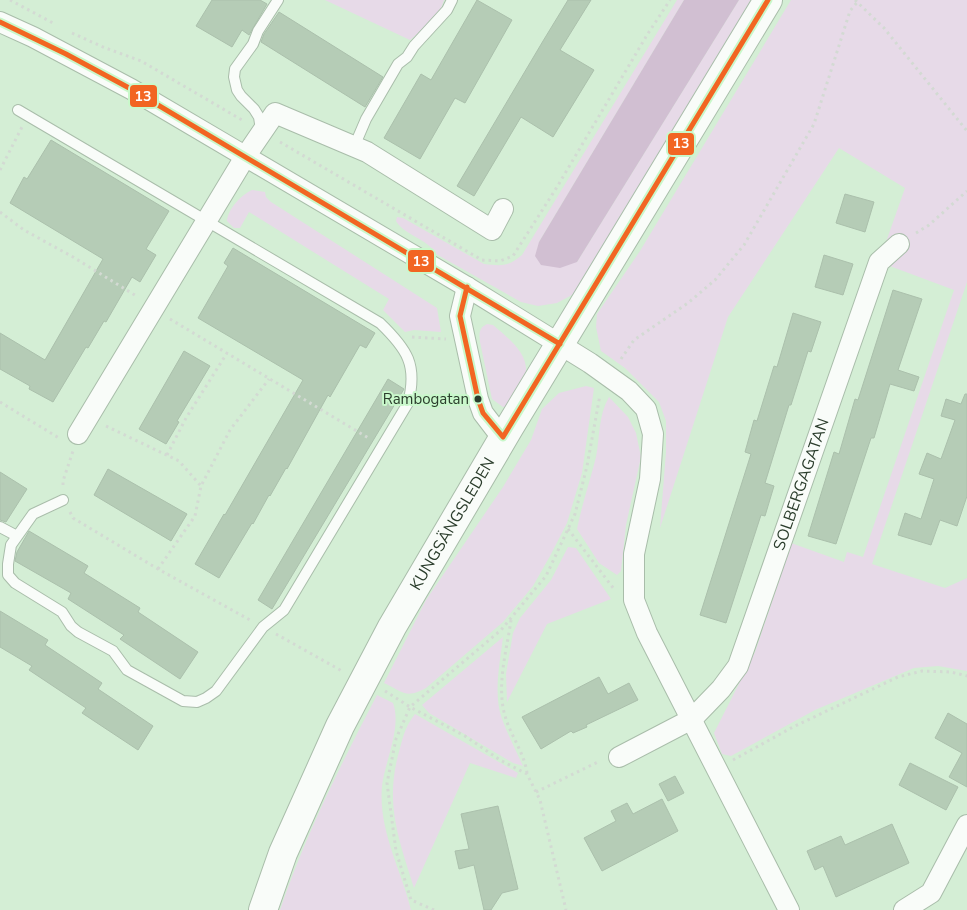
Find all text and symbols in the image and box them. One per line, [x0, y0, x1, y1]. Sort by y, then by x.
line badge: 13 [129, 84, 158, 108]
text: 13 [135, 87, 151, 106]
line badge: 13 [667, 132, 695, 156]
text: 13 [673, 134, 689, 153]
line badge: 13 [407, 249, 435, 273]
text: 13 [413, 252, 429, 271]
place label: Rambogatan [383, 389, 469, 409]
marker: Rambogatan [473, 394, 483, 404]
street label: SOLBERGAGATAN [768, 415, 835, 553]
street label: KUNGSÄNGSLEDEN [405, 453, 500, 595]

